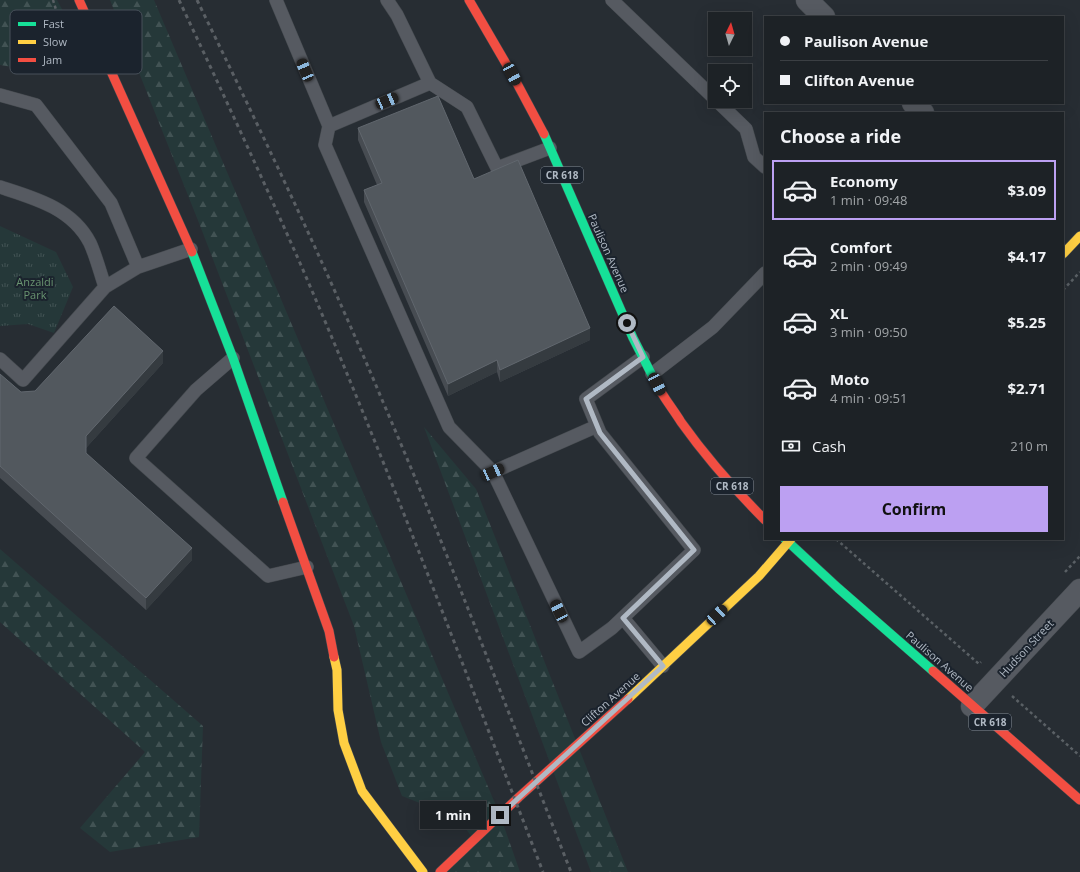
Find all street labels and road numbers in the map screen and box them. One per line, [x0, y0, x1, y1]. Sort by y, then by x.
road number: CR 618 [541, 167, 583, 183]
street label: Paulison Avenue [585, 211, 633, 295]
road number: CR 618 [711, 478, 753, 494]
street label: Hudson Street [995, 616, 1057, 680]
street label: Paulison Avenue [903, 628, 977, 694]
street label: Clifton Avenue [577, 668, 643, 730]
road number: CR 618 [969, 714, 1011, 730]

